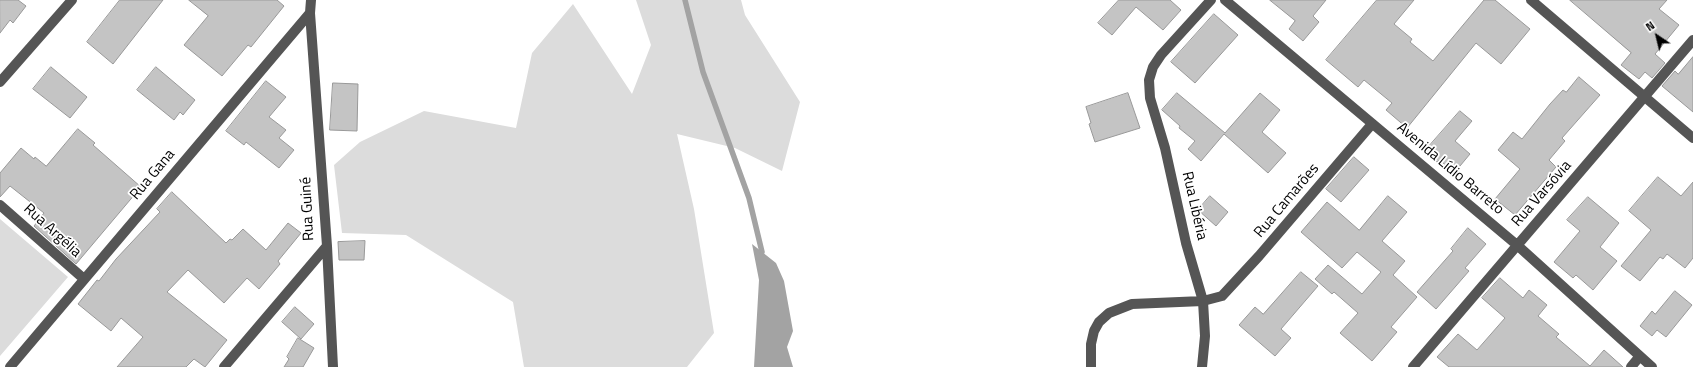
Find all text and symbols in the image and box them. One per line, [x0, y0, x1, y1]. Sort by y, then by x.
north arrow [1637, 16, 1677, 56]
text: N [1642, 17, 1658, 35]
street label: Avenida Lídio Barreto [1393, 119, 1507, 219]
street label: Rua Gana [127, 146, 179, 204]
street label: Rua Varsóvia [1508, 157, 1576, 231]
street label: Rua Camarões [1251, 160, 1323, 242]
street label: Rua Libéria [1177, 170, 1211, 242]
street label: Rua Guiné [297, 177, 319, 241]
street label: Rua Argélia [19, 200, 85, 262]

